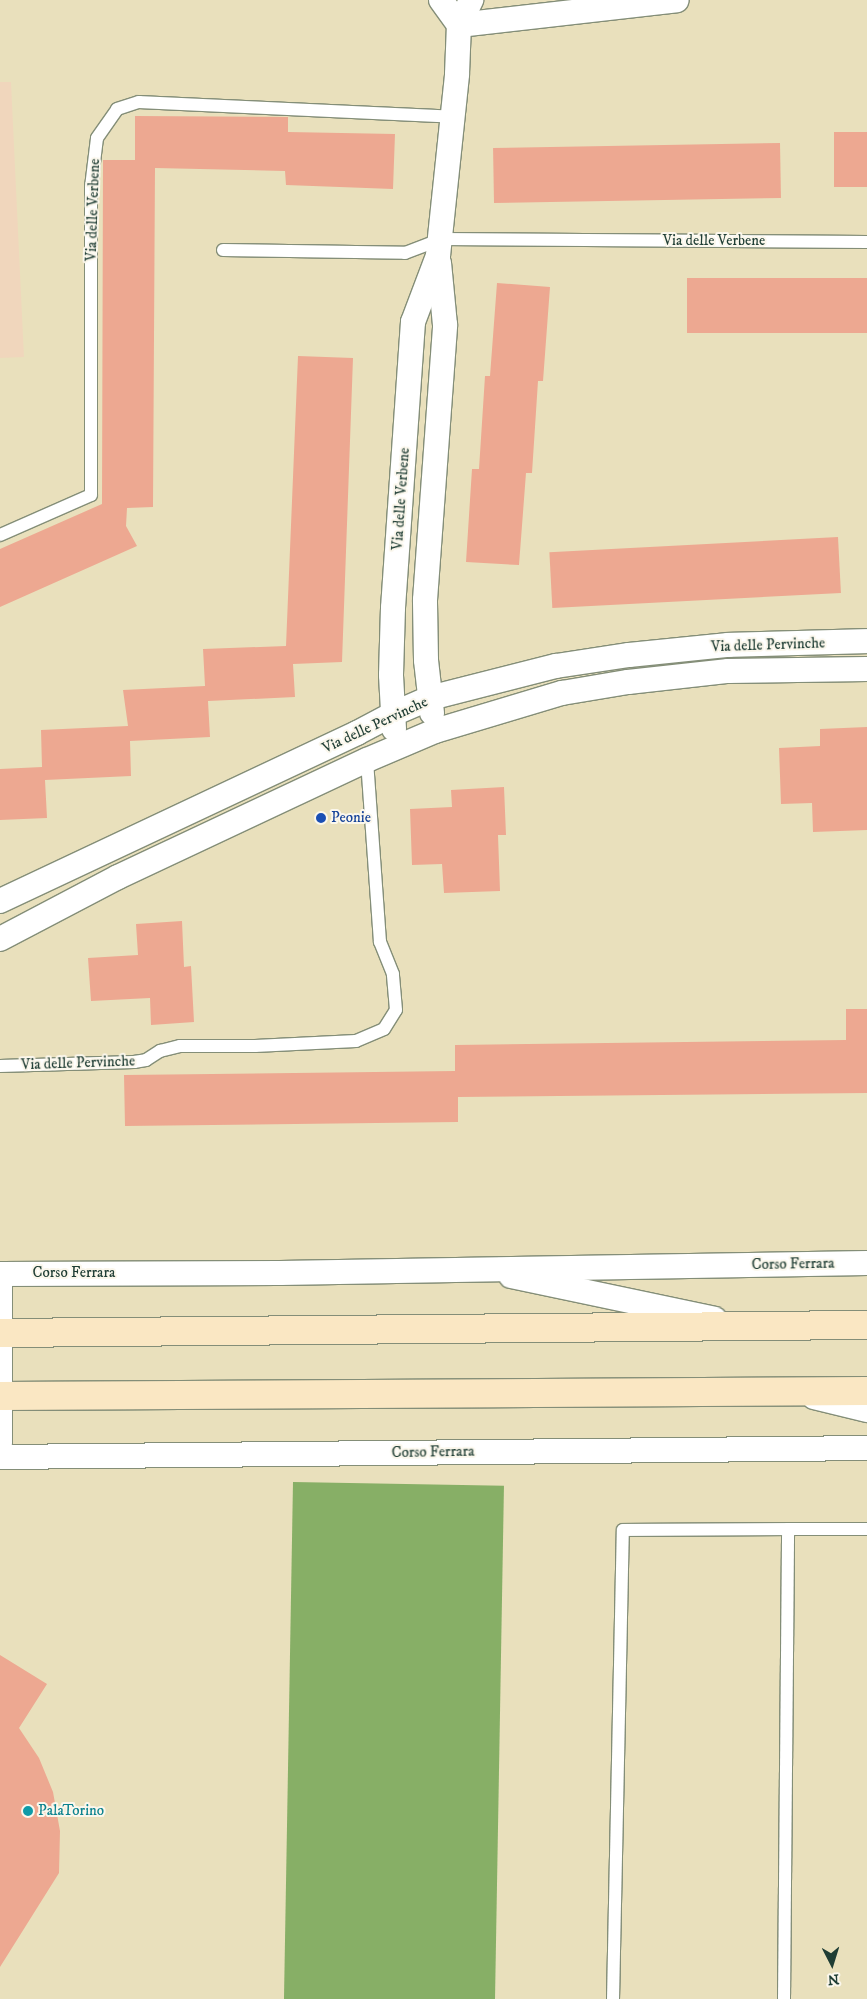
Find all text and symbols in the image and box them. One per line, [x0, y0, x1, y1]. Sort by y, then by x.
street label: Via delle Verbene [82, 158, 104, 262]
street label: Via delle Verbene [663, 232, 765, 250]
street label: Via delle Verbene [388, 447, 414, 551]
street label: Via delle Pervinche [711, 634, 825, 656]
street label: Via delle Pervinche [319, 693, 431, 757]
place label: Peonie [331, 809, 371, 827]
marker: Peonie [315, 812, 327, 824]
street label: Via delle Pervinche [21, 1052, 135, 1074]
street label: Corso Ferrara [751, 1254, 835, 1274]
street label: Corso Ferrara [33, 1264, 115, 1282]
street label: Corso Ferrara [391, 1442, 475, 1462]
place label: PalaTorino [38, 1802, 104, 1820]
marker: PalaTorino [22, 1805, 34, 1817]
north arrow [807, 1939, 857, 1989]
text: N [827, 1969, 840, 1988]

